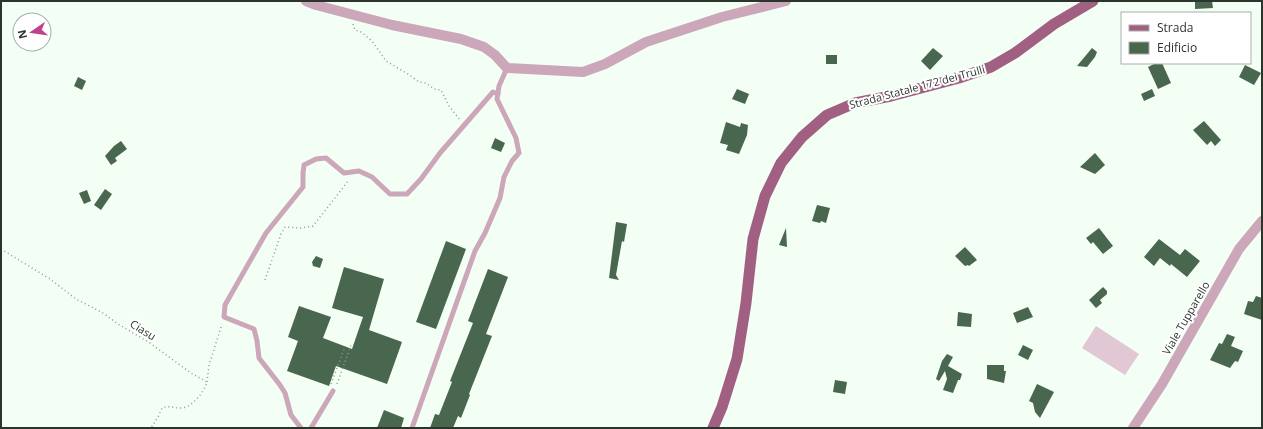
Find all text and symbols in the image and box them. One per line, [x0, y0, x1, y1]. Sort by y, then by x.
north arrow [12, 12, 52, 52]
legend [1121, 12, 1251, 64]
text: Strada [1157, 19, 1193, 36]
text: N [13, 28, 30, 40]
text: Edificio [1157, 39, 1197, 56]
street label: Strada Statale 172 dei Trulli [847, 61, 986, 112]
street label: Viale Tupparello [1158, 278, 1213, 357]
street label: Ciasu [127, 316, 159, 343]

